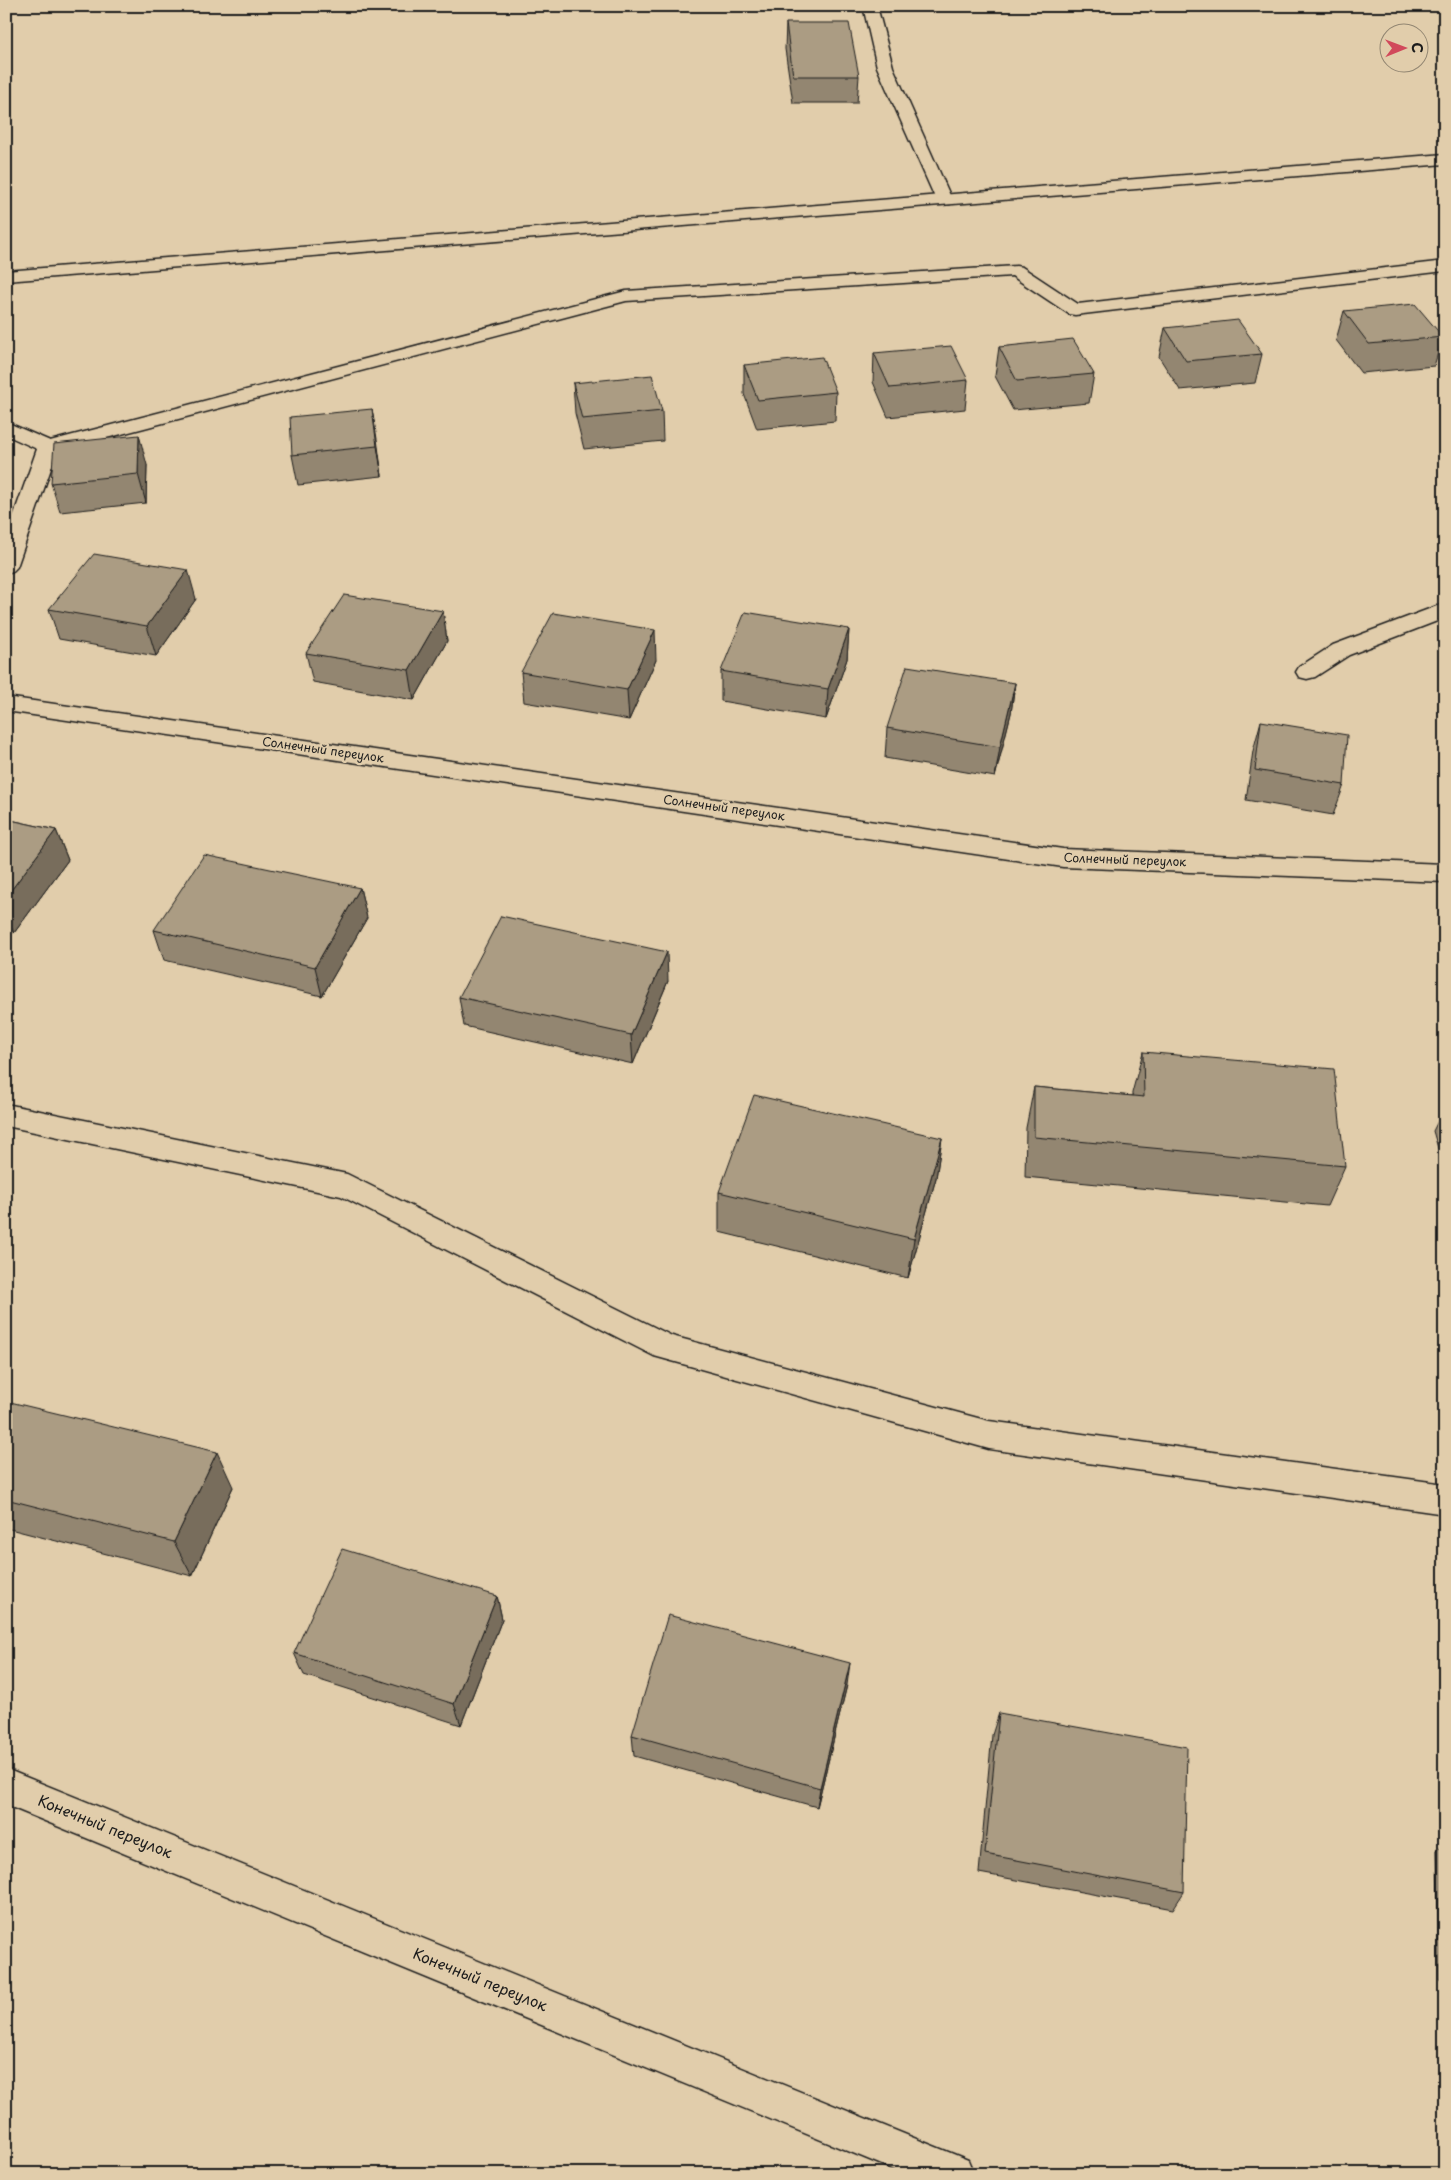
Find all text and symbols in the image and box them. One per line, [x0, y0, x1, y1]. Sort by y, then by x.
north arrow [1378, 22, 1428, 72]
text: С [1407, 42, 1428, 53]
street label: Солнечный переулок [261, 732, 386, 767]
street label: Солнечный переулок [662, 790, 787, 825]
street label: Солнечный переулок [1063, 848, 1188, 870]
street label: Конечный переулок [35, 1788, 176, 1863]
street label: Конечный переулок [410, 1941, 551, 2016]

